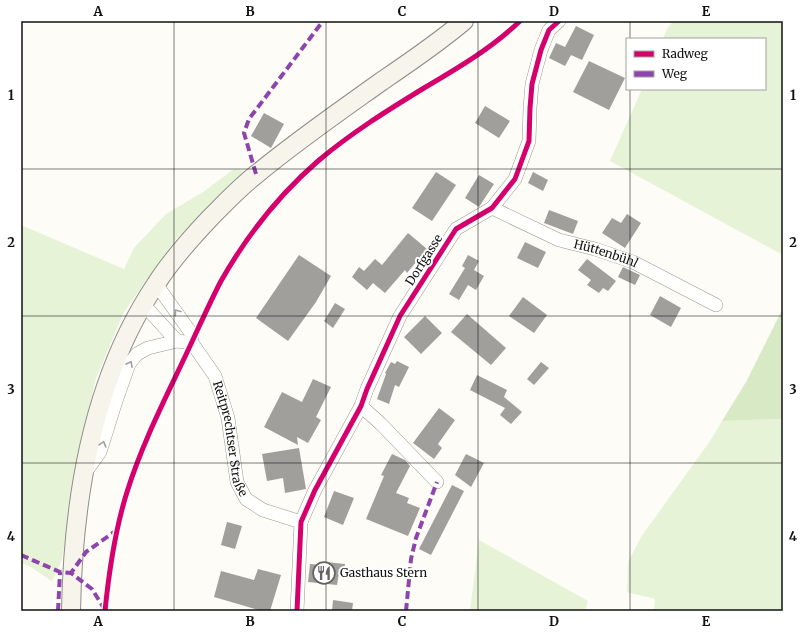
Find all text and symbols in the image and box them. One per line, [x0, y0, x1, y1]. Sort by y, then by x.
text: A [92, 3, 103, 20]
text: B [245, 3, 255, 20]
text: C [398, 3, 407, 20]
text: D [549, 3, 559, 20]
text: E [702, 3, 711, 20]
legend [626, 38, 766, 90]
text: Radweg [662, 46, 708, 61]
text: Weg [661, 66, 688, 81]
text: 1 [8, 87, 14, 104]
text: 1 [790, 87, 796, 104]
street label: Dorfgasse [402, 231, 445, 288]
text: 2 [7, 234, 15, 251]
text: 2 [789, 234, 797, 251]
street label: Hüttenbühl [572, 236, 641, 270]
one-way arrow [174, 310, 181, 317]
one-way arrow [125, 361, 132, 368]
street label: Reitprechtser Straße [210, 379, 251, 499]
text: 3 [7, 381, 15, 398]
text: 3 [789, 381, 797, 398]
one-way arrow [98, 441, 107, 448]
text: 4 [7, 528, 16, 545]
text: 4 [789, 528, 798, 545]
restaurant icon: Gasthaus Stern [311, 560, 337, 586]
place label: Gasthaus Stern [340, 565, 427, 580]
text: A [92, 613, 103, 630]
text: B [245, 613, 255, 630]
text: C [398, 613, 407, 630]
text: D [549, 613, 559, 630]
text: E [702, 613, 711, 630]

